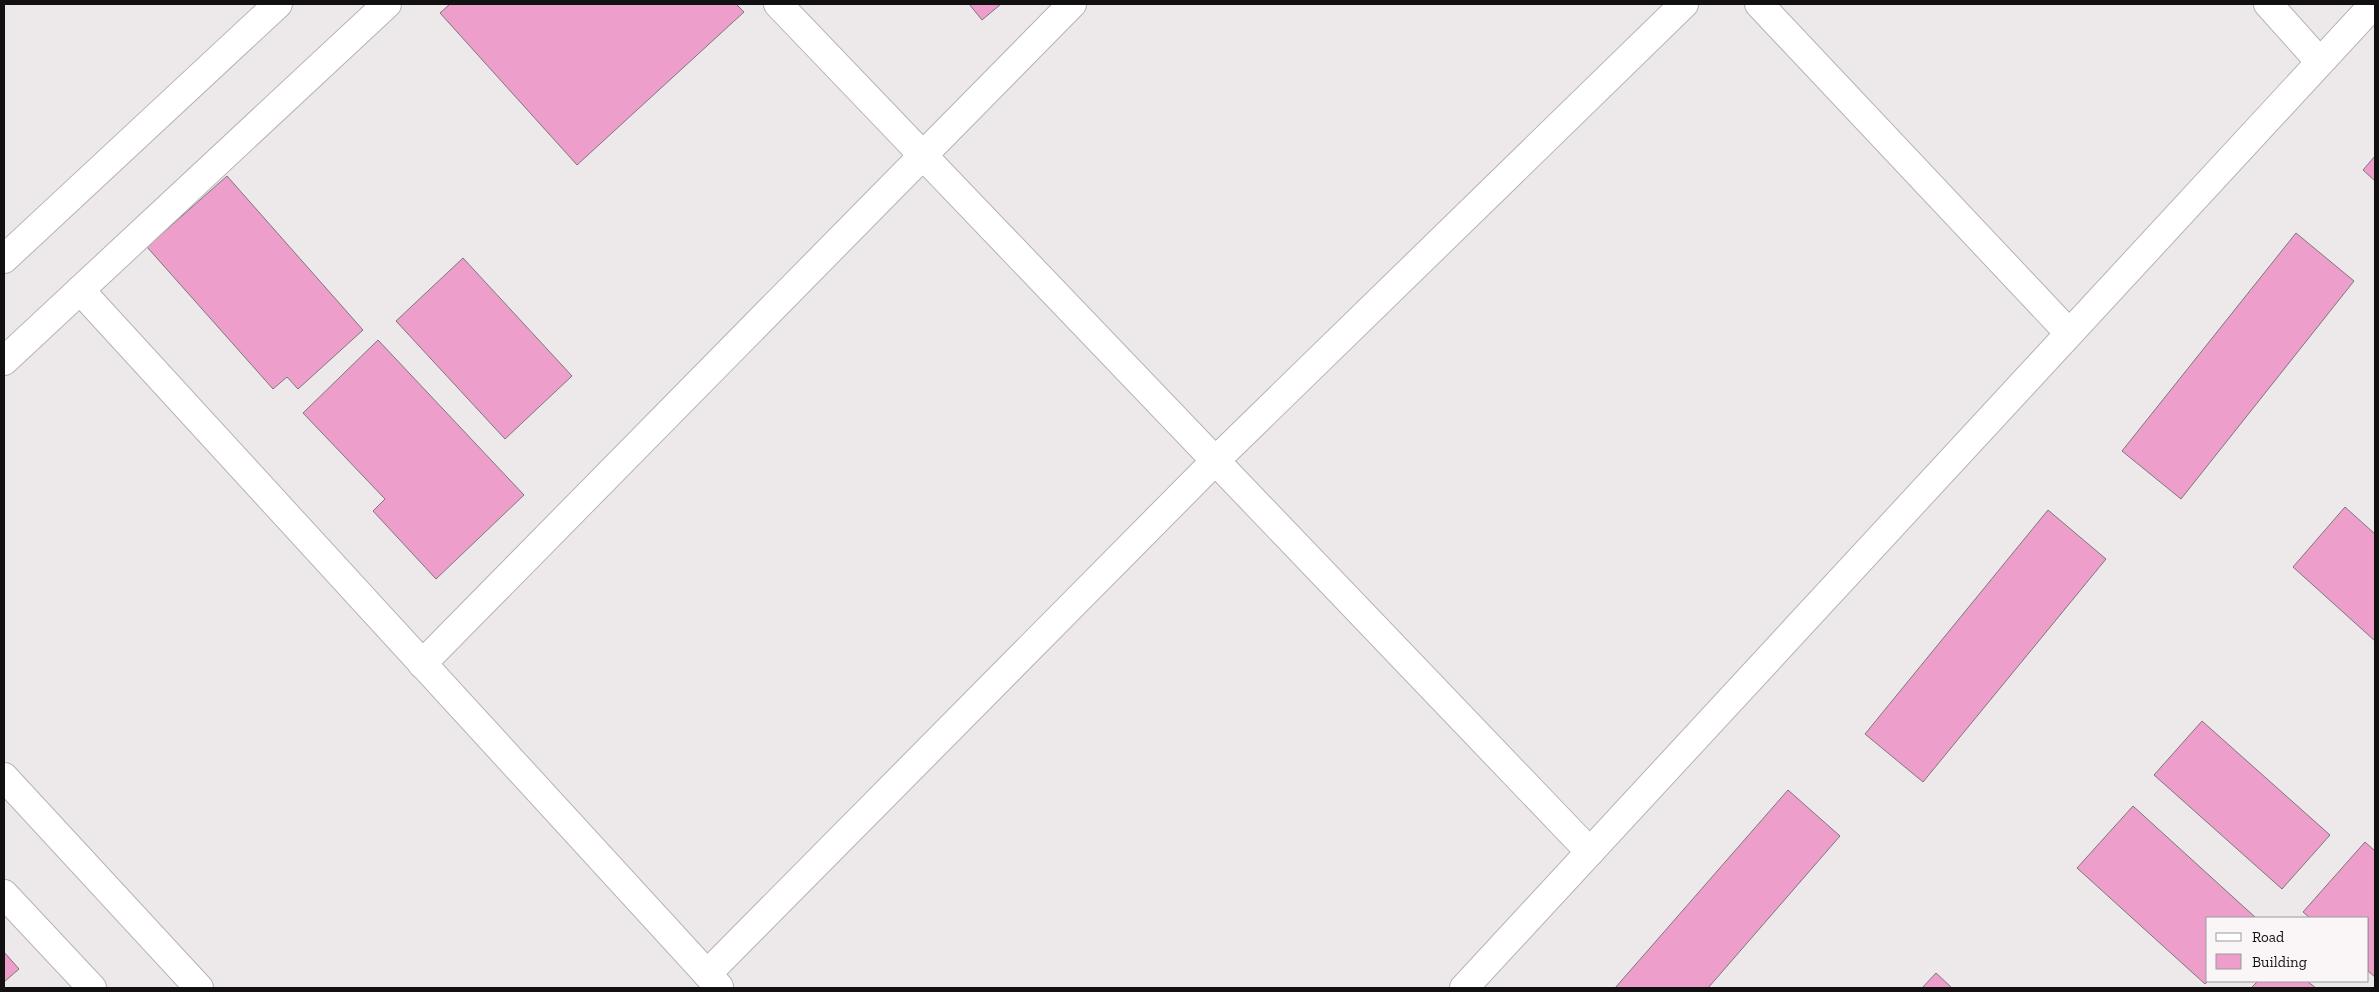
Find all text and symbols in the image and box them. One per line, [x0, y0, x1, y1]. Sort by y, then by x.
legend [2206, 917, 2369, 982]
text: Road [2252, 928, 2285, 946]
text: Building [2252, 953, 2307, 971]

